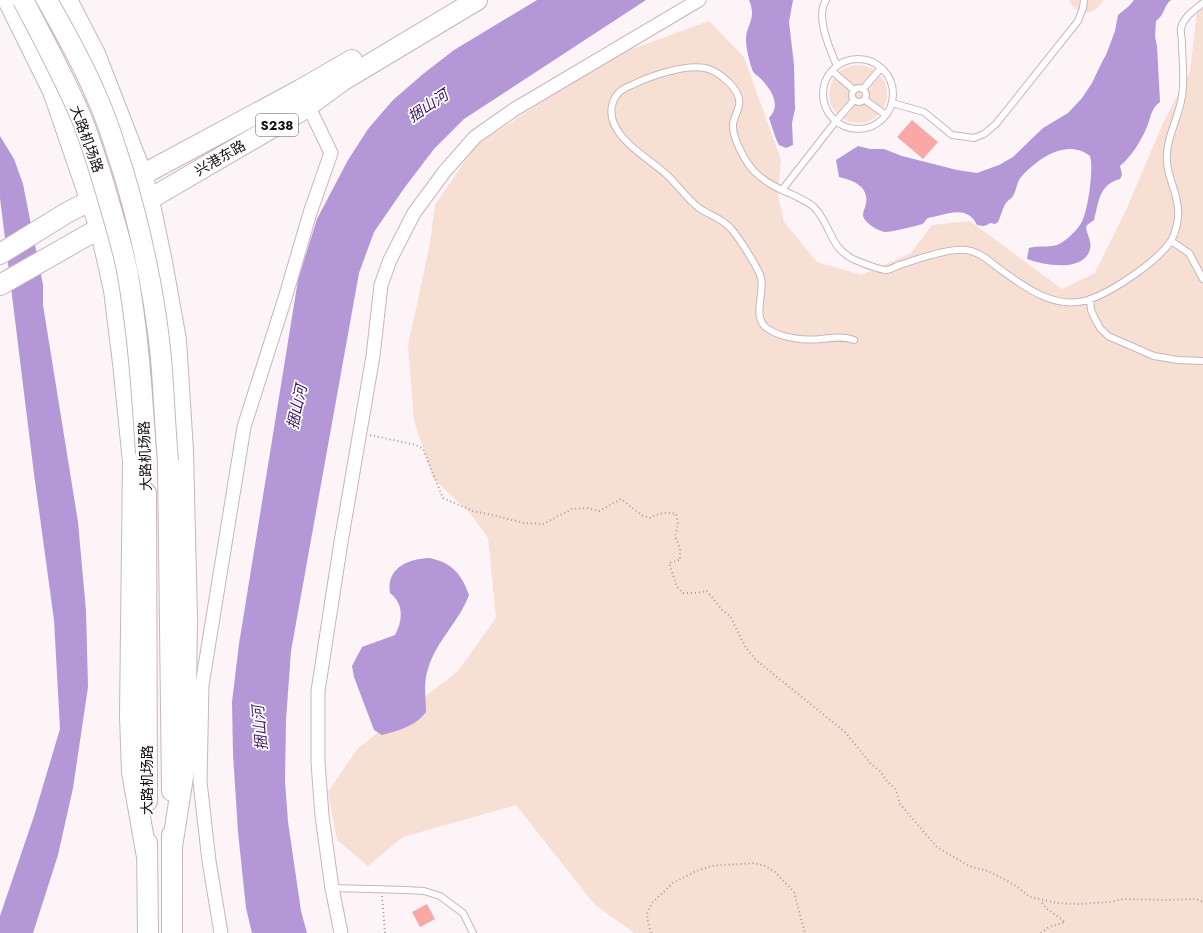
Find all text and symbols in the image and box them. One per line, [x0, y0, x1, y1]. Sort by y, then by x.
water label: 捆山河 [403, 83, 455, 128]
street label: 大路机场路 [66, 103, 108, 175]
road number: S238 [256, 114, 298, 136]
street label: 兴港东路 [191, 135, 249, 181]
water label: 捆山河 [282, 380, 313, 431]
street label: 大路机场路 [134, 421, 156, 491]
water label: 捆山河 [247, 702, 273, 751]
street label: 大路机场路 [137, 745, 157, 815]

